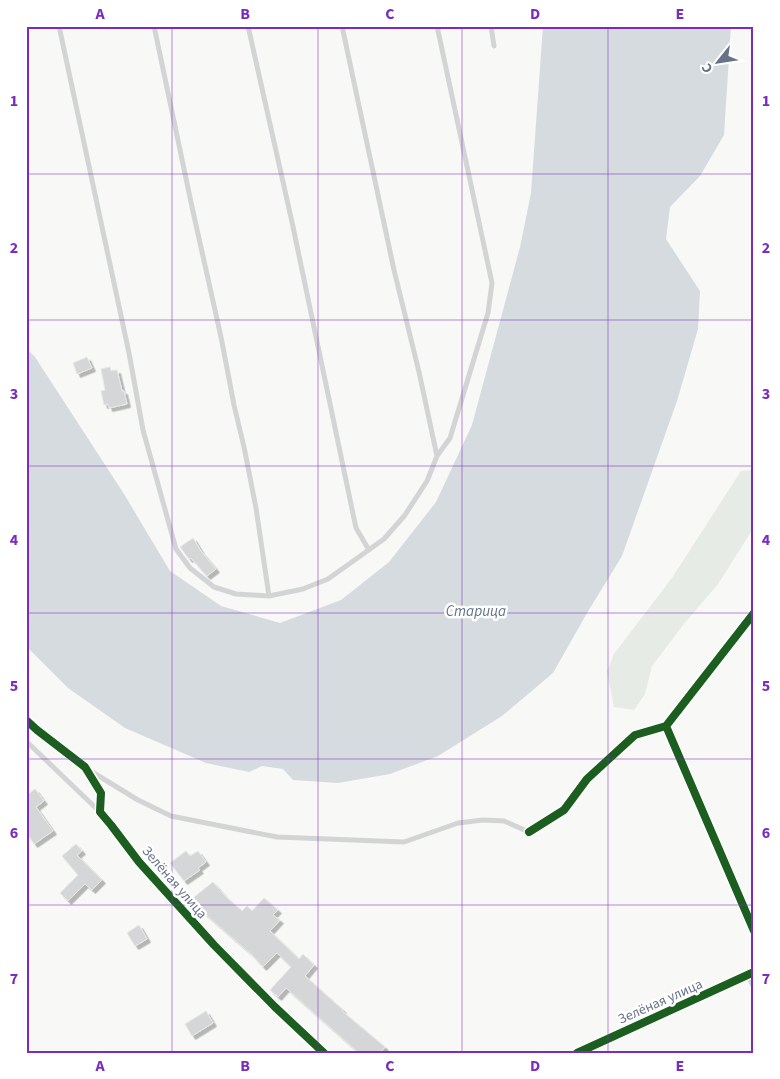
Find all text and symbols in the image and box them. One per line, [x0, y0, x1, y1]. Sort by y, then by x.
text: A [94, 3, 105, 25]
text: B [240, 3, 250, 25]
text: C [385, 3, 395, 25]
text: D [530, 3, 540, 25]
text: E [676, 3, 684, 25]
north arrow [692, 38, 742, 88]
text: С [697, 59, 718, 77]
text: 1 [10, 90, 18, 112]
text: 1 [762, 90, 770, 112]
text: 2 [10, 237, 18, 259]
text: 2 [762, 237, 770, 259]
text: 3 [10, 383, 18, 405]
text: 3 [762, 383, 770, 405]
text: 4 [10, 529, 19, 551]
text: 4 [762, 529, 771, 551]
water label: Старица [446, 601, 506, 622]
text: 5 [10, 675, 18, 697]
text: 5 [762, 675, 770, 697]
text: 6 [10, 822, 18, 844]
text: 6 [762, 822, 770, 844]
street label: Зелёная улица [137, 842, 212, 923]
text: 7 [10, 968, 18, 990]
text: 7 [762, 968, 770, 990]
street label: Зелёная улица [615, 974, 706, 1029]
text: A [94, 1055, 105, 1077]
text: B [240, 1055, 250, 1077]
text: C [385, 1055, 395, 1077]
text: D [530, 1055, 540, 1077]
text: E [676, 1055, 684, 1077]

